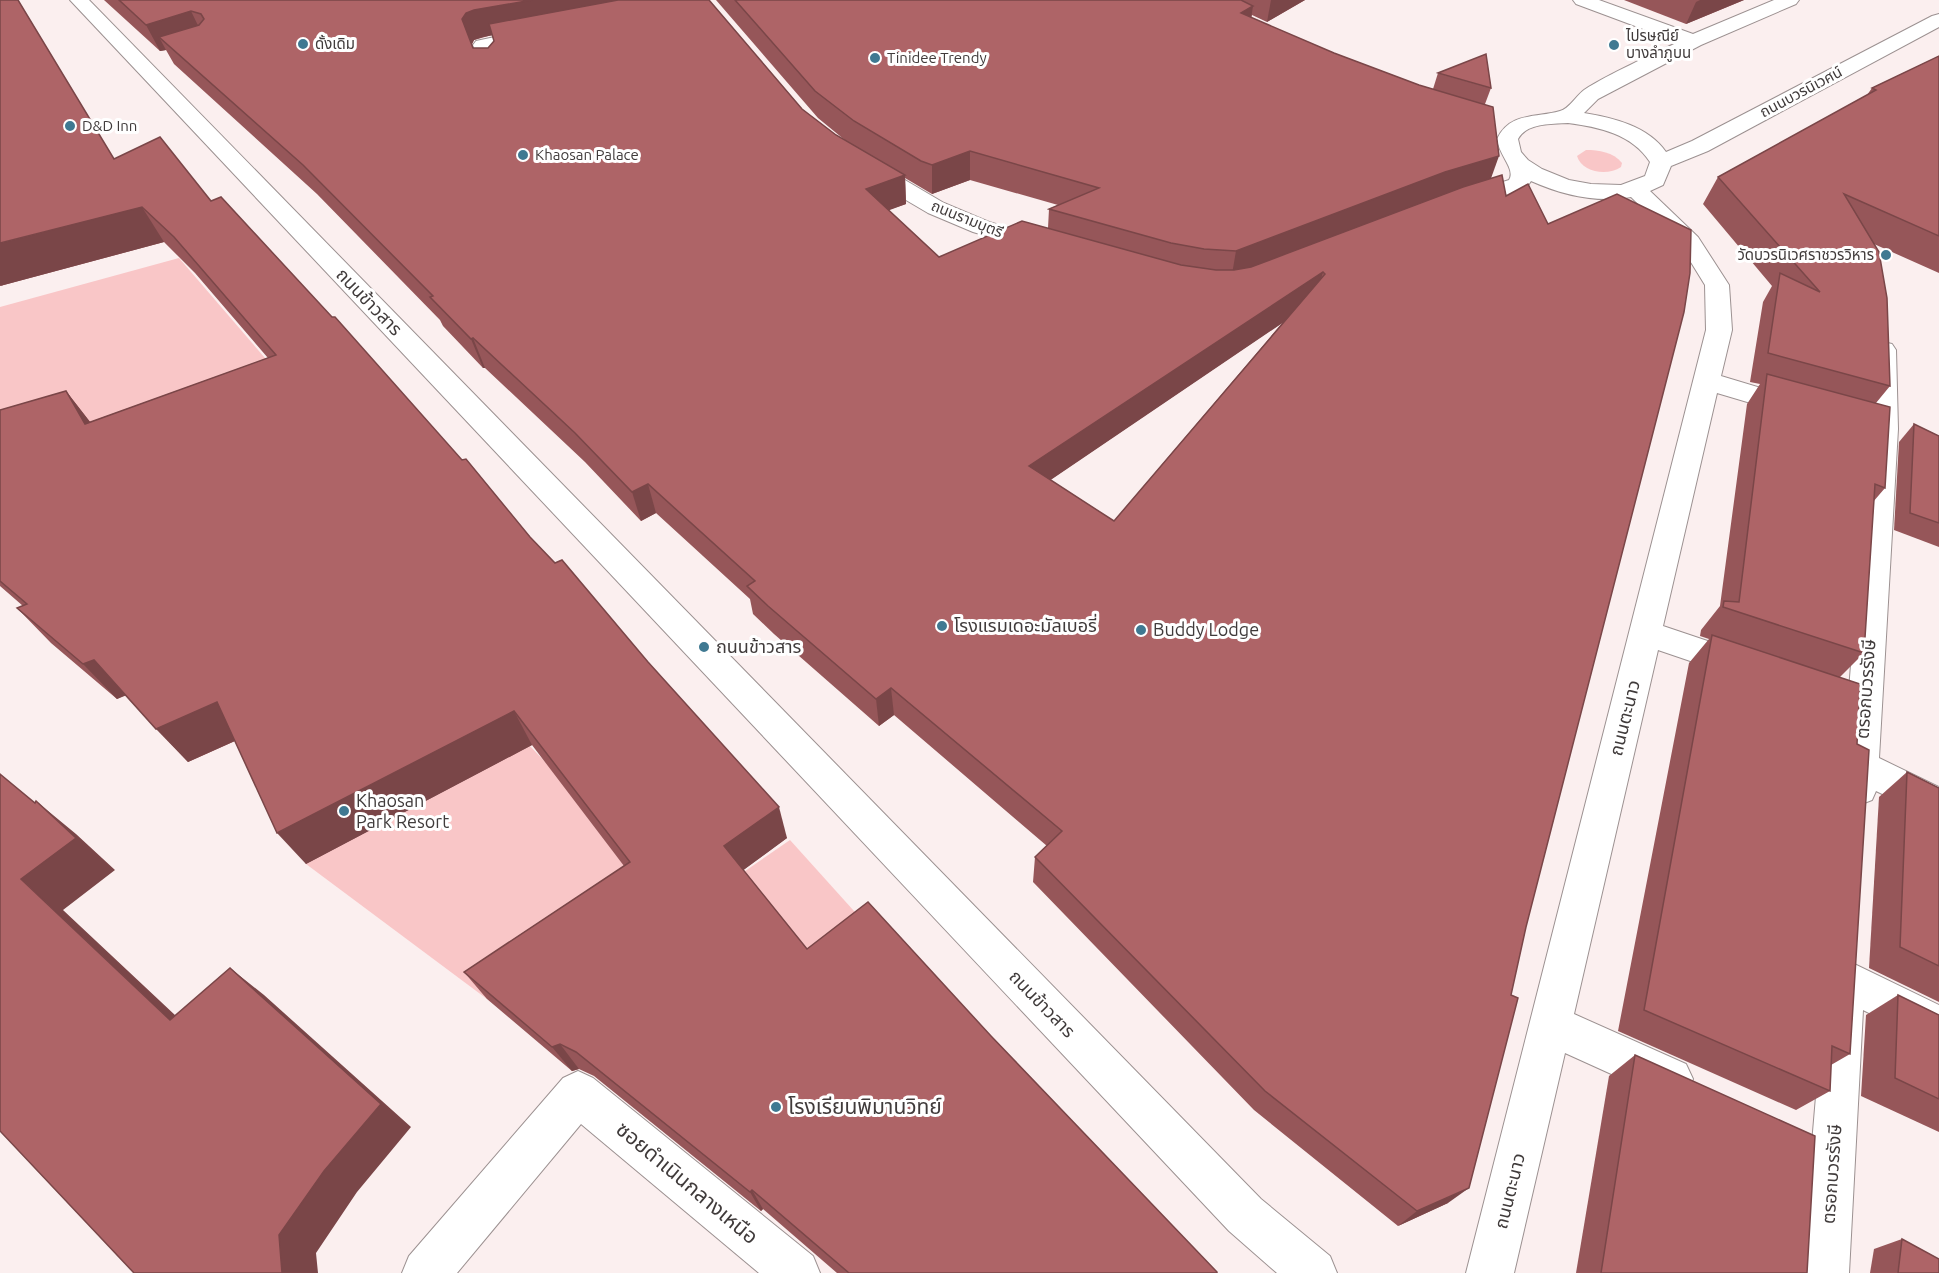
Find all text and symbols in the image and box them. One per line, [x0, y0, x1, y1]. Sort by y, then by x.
place label: ไปรษณีย์ บางลำภูบน [1625, 27, 1691, 62]
place label: ดั้งเดิม [315, 34, 355, 52]
marker: ดั้งเดิม [296, 37, 310, 51]
marker: ไปรษณีย์ บางลำภูบน [1607, 38, 1621, 52]
place label: Tinidee Trendy [887, 49, 987, 66]
marker: Tinidee Trendy [868, 51, 882, 65]
street label: ถนนบวรนิเวศน์ [1757, 63, 1845, 120]
place label: D&D Inn [82, 117, 137, 134]
marker: D&D Inn [63, 119, 77, 133]
place label: Khaosan Palace [535, 146, 639, 163]
marker: Khaosan Palace [516, 148, 530, 162]
street label: ถนนรามบุตรี [928, 196, 1006, 242]
place label: วัดบวรนิเวศราชวรวิหาร [1737, 246, 1874, 263]
marker: วัดบวรนิเวศราชวรวิหาร [1879, 248, 1893, 262]
street label: ถนนข้าวสาร [333, 264, 407, 339]
place label: โรงแรมเดอะมัลเบอรี่ [954, 613, 1097, 635]
marker: โรงแรมเดอะมัลเบอรี่ [935, 619, 949, 633]
place label: Buddy Lodge [1153, 619, 1259, 639]
marker: Buddy Lodge [1134, 623, 1148, 637]
place label: ถนนข้าวสาร [716, 636, 802, 656]
street label: ตรอกบวรรังษี [1852, 638, 1878, 739]
marker: ถนนข้าวสาร [697, 640, 711, 654]
street label: ถนนตะนาว [1605, 678, 1643, 758]
place label: Khaosan Park Resort [356, 790, 449, 831]
marker: Khaosan Park Resort [337, 804, 351, 818]
street label: ถนนข้าวสาร [1006, 966, 1080, 1041]
place label: โรงเรียนพิมานวิทย์ [788, 1094, 942, 1118]
marker: โรงเรียนพิมานวิทย์ [769, 1100, 783, 1114]
street label: ซอยดำเนินกลางเหนือ [612, 1116, 763, 1248]
street label: ตรอกบวรรังษี [1818, 1123, 1844, 1224]
street label: ถนนตะนาว [1490, 1151, 1528, 1231]

